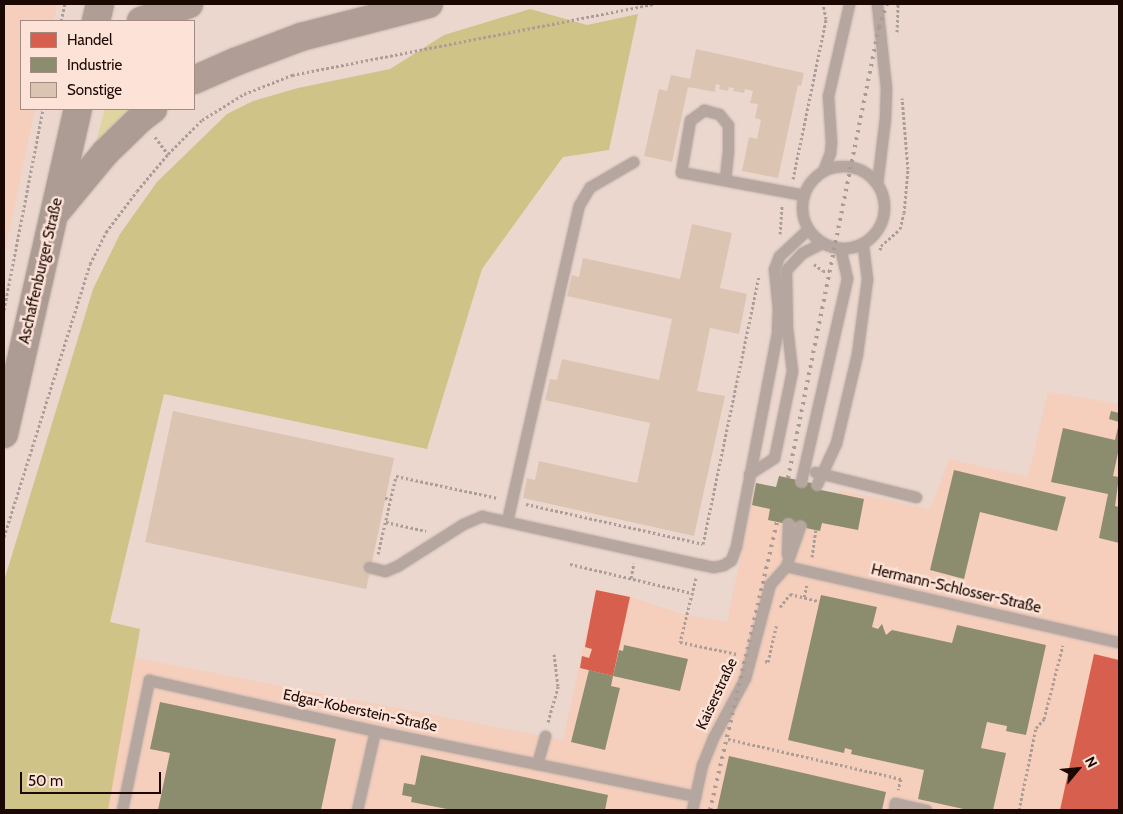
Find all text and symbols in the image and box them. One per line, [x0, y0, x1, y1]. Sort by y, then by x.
legend [20, 20, 195, 110]
text: Handel [67, 31, 113, 49]
text: Industrie [67, 56, 122, 74]
text: Sonstige [67, 81, 122, 99]
street label: Aschaffenburger Straße [15, 196, 67, 346]
street label: Hermann-Schlosser-Straße [869, 561, 1043, 617]
street label: Kaiserstraße [693, 655, 741, 733]
street label: Edgar-Koberstein-Straße [281, 686, 439, 736]
north arrow [1053, 744, 1103, 794]
text: N [1081, 753, 1102, 771]
scale bar [22, 762, 164, 794]
text: 50 m [28, 772, 63, 790]

